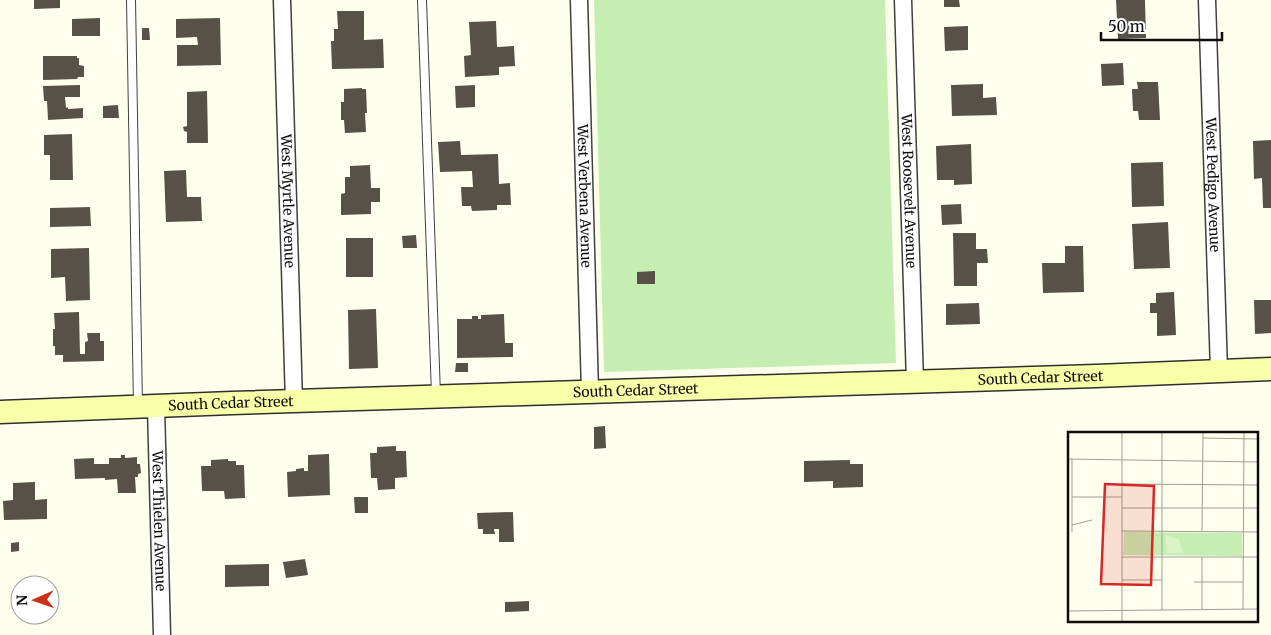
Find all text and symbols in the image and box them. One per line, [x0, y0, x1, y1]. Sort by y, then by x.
scale bar [1101, 10, 1222, 42]
text: 50 m [1108, 17, 1145, 36]
street label: West Roosevelt Avenue [898, 112, 920, 268]
street label: West Pedigo Avenue [1202, 116, 1224, 252]
street label: West Verbena Avenue [573, 123, 596, 268]
street label: West Myrtle Avenue [277, 133, 299, 268]
street label: South Cedar Street [977, 367, 1104, 389]
street label: South Cedar Street [573, 379, 699, 401]
street label: South Cedar Street [168, 392, 294, 414]
inset map [1068, 432, 1258, 622]
street label: West Thielen Avenue [148, 449, 170, 592]
north arrow [10, 575, 60, 625]
text: N [13, 595, 31, 606]

